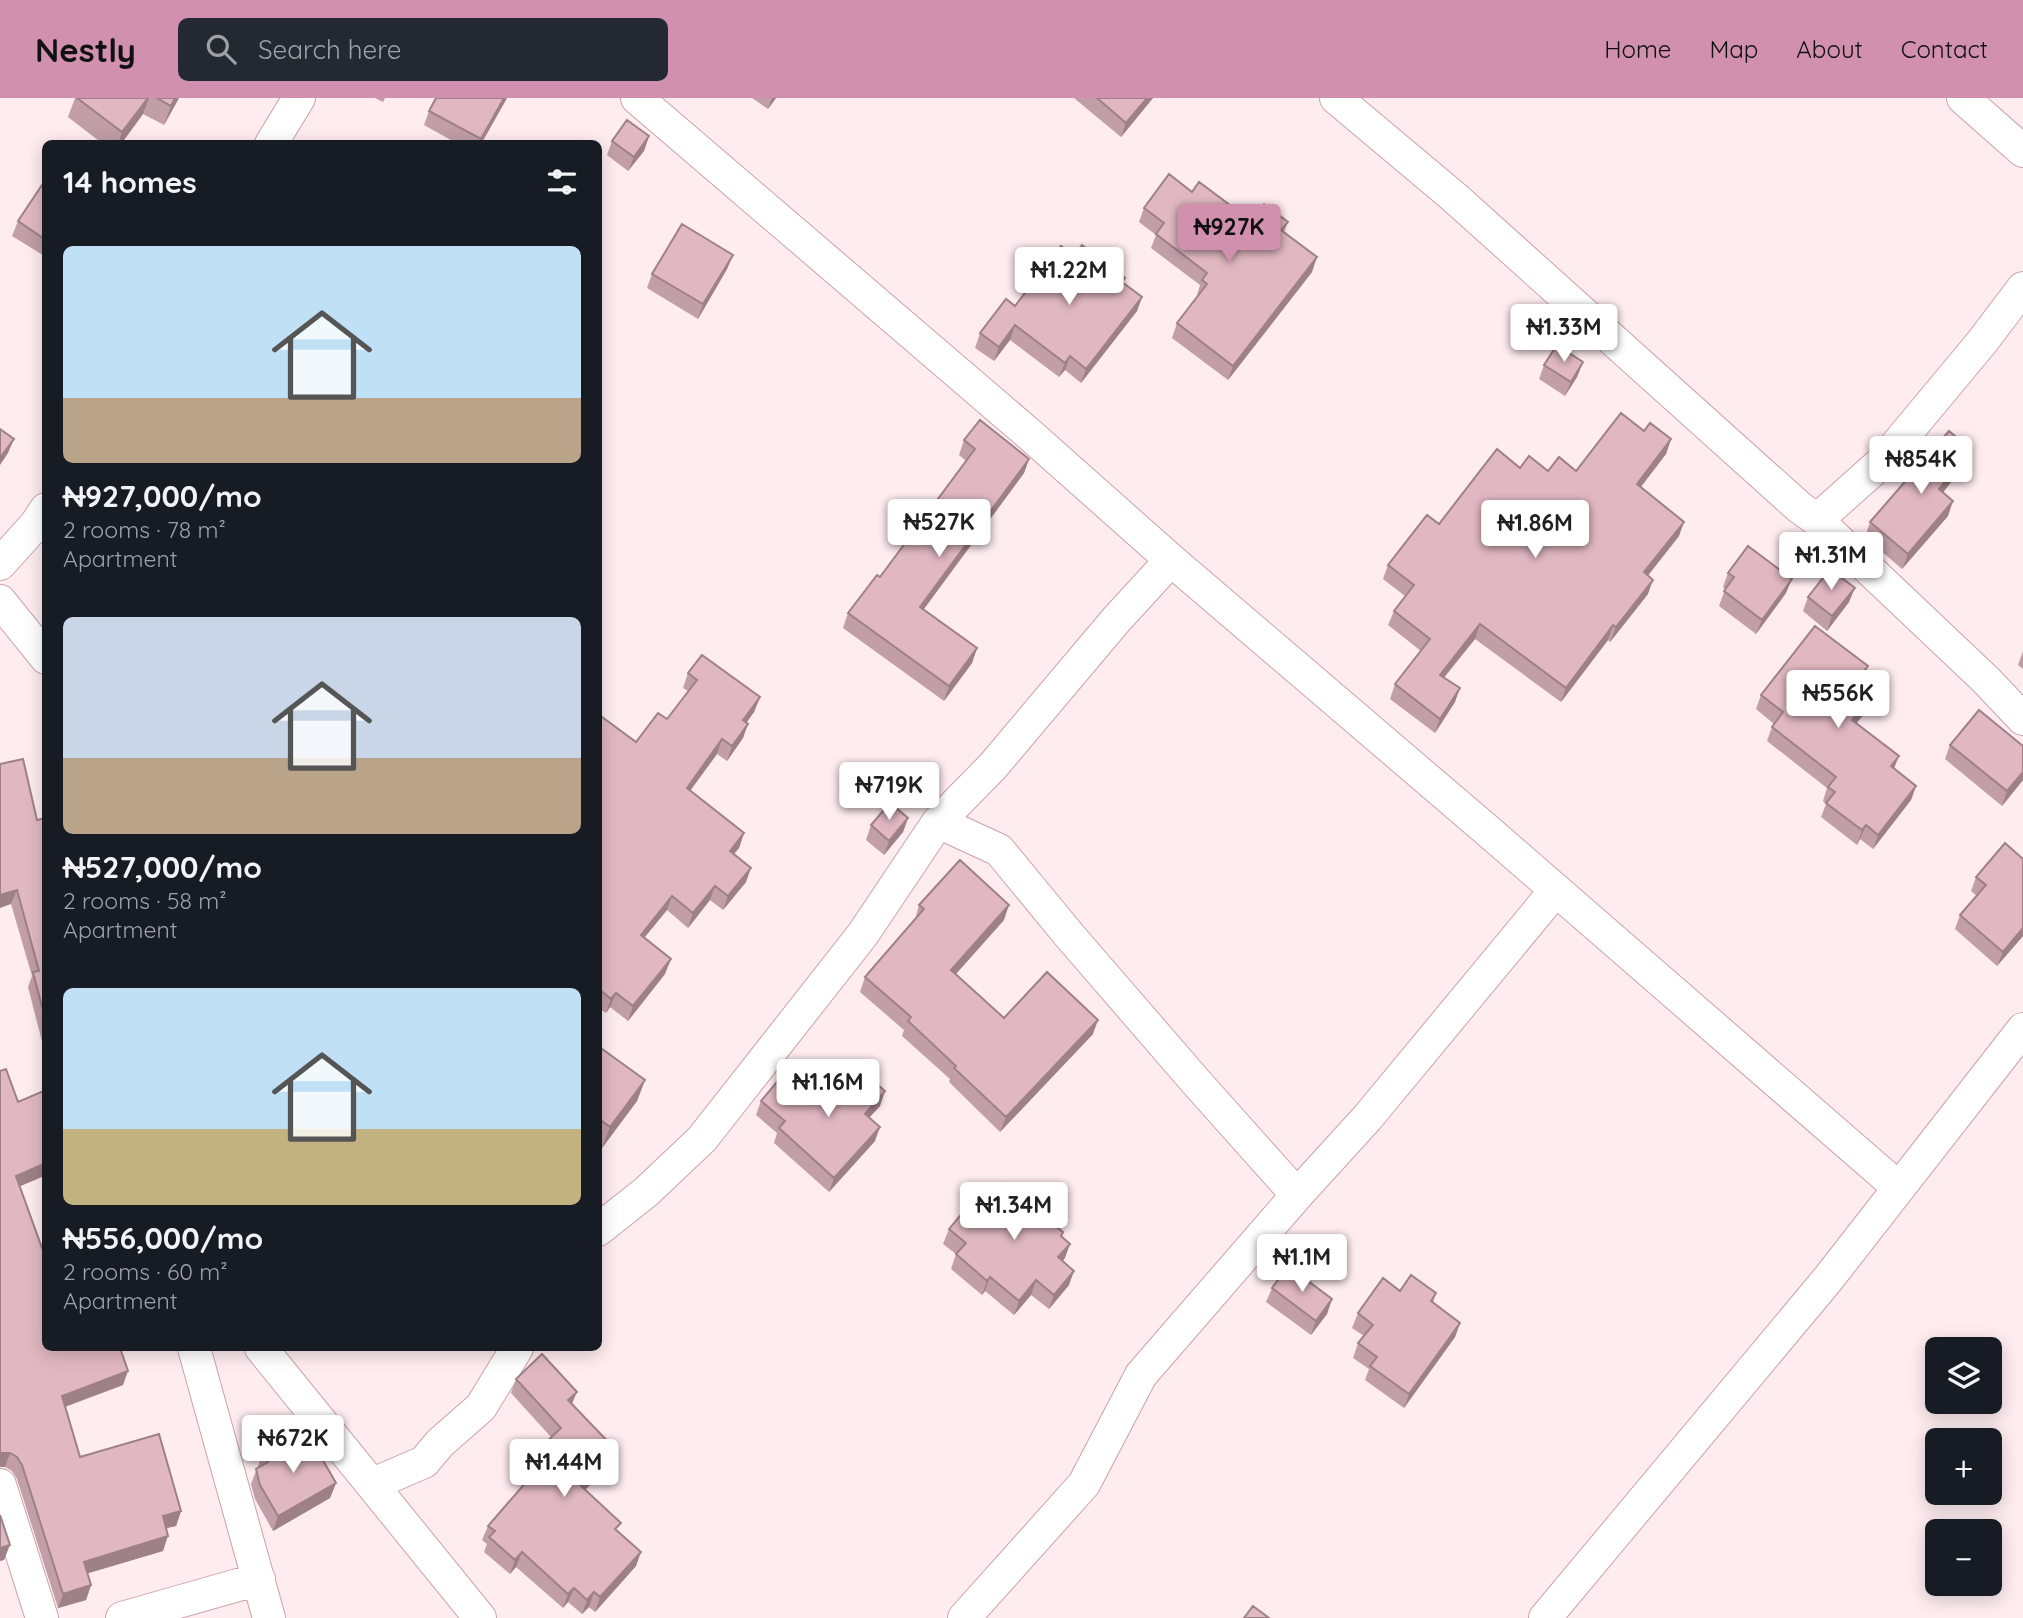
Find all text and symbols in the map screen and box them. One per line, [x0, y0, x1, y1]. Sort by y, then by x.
search box [178, 18, 668, 81]
text: Nestly [35, 29, 136, 70]
icon: search [202, 30, 240, 68]
text: Search here [258, 33, 401, 66]
text: Home [1604, 34, 1671, 64]
text: Map [1709, 34, 1758, 64]
text: About [1796, 34, 1863, 64]
text: Contact [1901, 34, 1988, 64]
text: 14 homes [63, 163, 197, 201]
icon: filters [543, 163, 581, 201]
pin: ₦927K [1180, 204, 1278, 264]
text: ₦927K [1194, 212, 1264, 241]
pin: ₦1.22M [1012, 248, 1126, 307]
text: ₦1.22M [1031, 255, 1107, 284]
icon: home [259, 292, 385, 418]
pin: ₦1.33M [1507, 304, 1621, 364]
text: ₦1.33M [1526, 312, 1602, 341]
pin: ₦854K [1872, 436, 1970, 496]
text: ₦854K [1885, 444, 1957, 473]
text: ₦927,000/mo [63, 477, 262, 515]
pin: ₦527K [890, 500, 988, 559]
pin: ₦1.86M [1478, 500, 1592, 560]
text: ₦527K [904, 507, 974, 536]
text: ₦1.86M [1497, 508, 1573, 537]
text: 2 rooms · 78 m² [63, 515, 226, 544]
pin: ₦1.31M [1774, 532, 1888, 592]
text: ₦1.31M [1795, 540, 1867, 569]
text: Apartment [63, 544, 177, 573]
icon: home [259, 663, 385, 789]
pin: ₦556K [1789, 670, 1887, 730]
text: ₦556K [1802, 678, 1874, 707]
pin: ₦719K [840, 762, 938, 822]
text: ₦719K [855, 770, 923, 799]
text: ₦527,000/mo [63, 848, 262, 886]
text: 2 rooms · 58 m² [63, 886, 226, 915]
text: Apartment [63, 915, 177, 944]
icon: home [259, 1034, 385, 1160]
pin: ₦1.16M [771, 1060, 885, 1119]
text: ₦1.16M [793, 1067, 863, 1096]
pin: ₦1.34M [957, 1182, 1071, 1242]
text: ₦1.34M [976, 1190, 1052, 1219]
text: ₦556,000/mo [63, 1219, 263, 1257]
pin: ₦1.1M [1253, 1234, 1351, 1294]
text: ₦1.1M [1273, 1242, 1331, 1271]
text: 2 rooms · 60 m² [63, 1257, 228, 1286]
text: Apartment [63, 1286, 177, 1315]
map controls [1925, 1337, 2002, 1596]
button: layers [1925, 1337, 2002, 1414]
pin: ₦672K [244, 1416, 342, 1475]
text: ₦672K [258, 1423, 328, 1452]
button: + [1925, 1428, 2002, 1505]
pin: ₦1.44M [507, 1440, 621, 1499]
text: ₦1.44M [526, 1447, 602, 1476]
button: − [1925, 1519, 2002, 1596]

